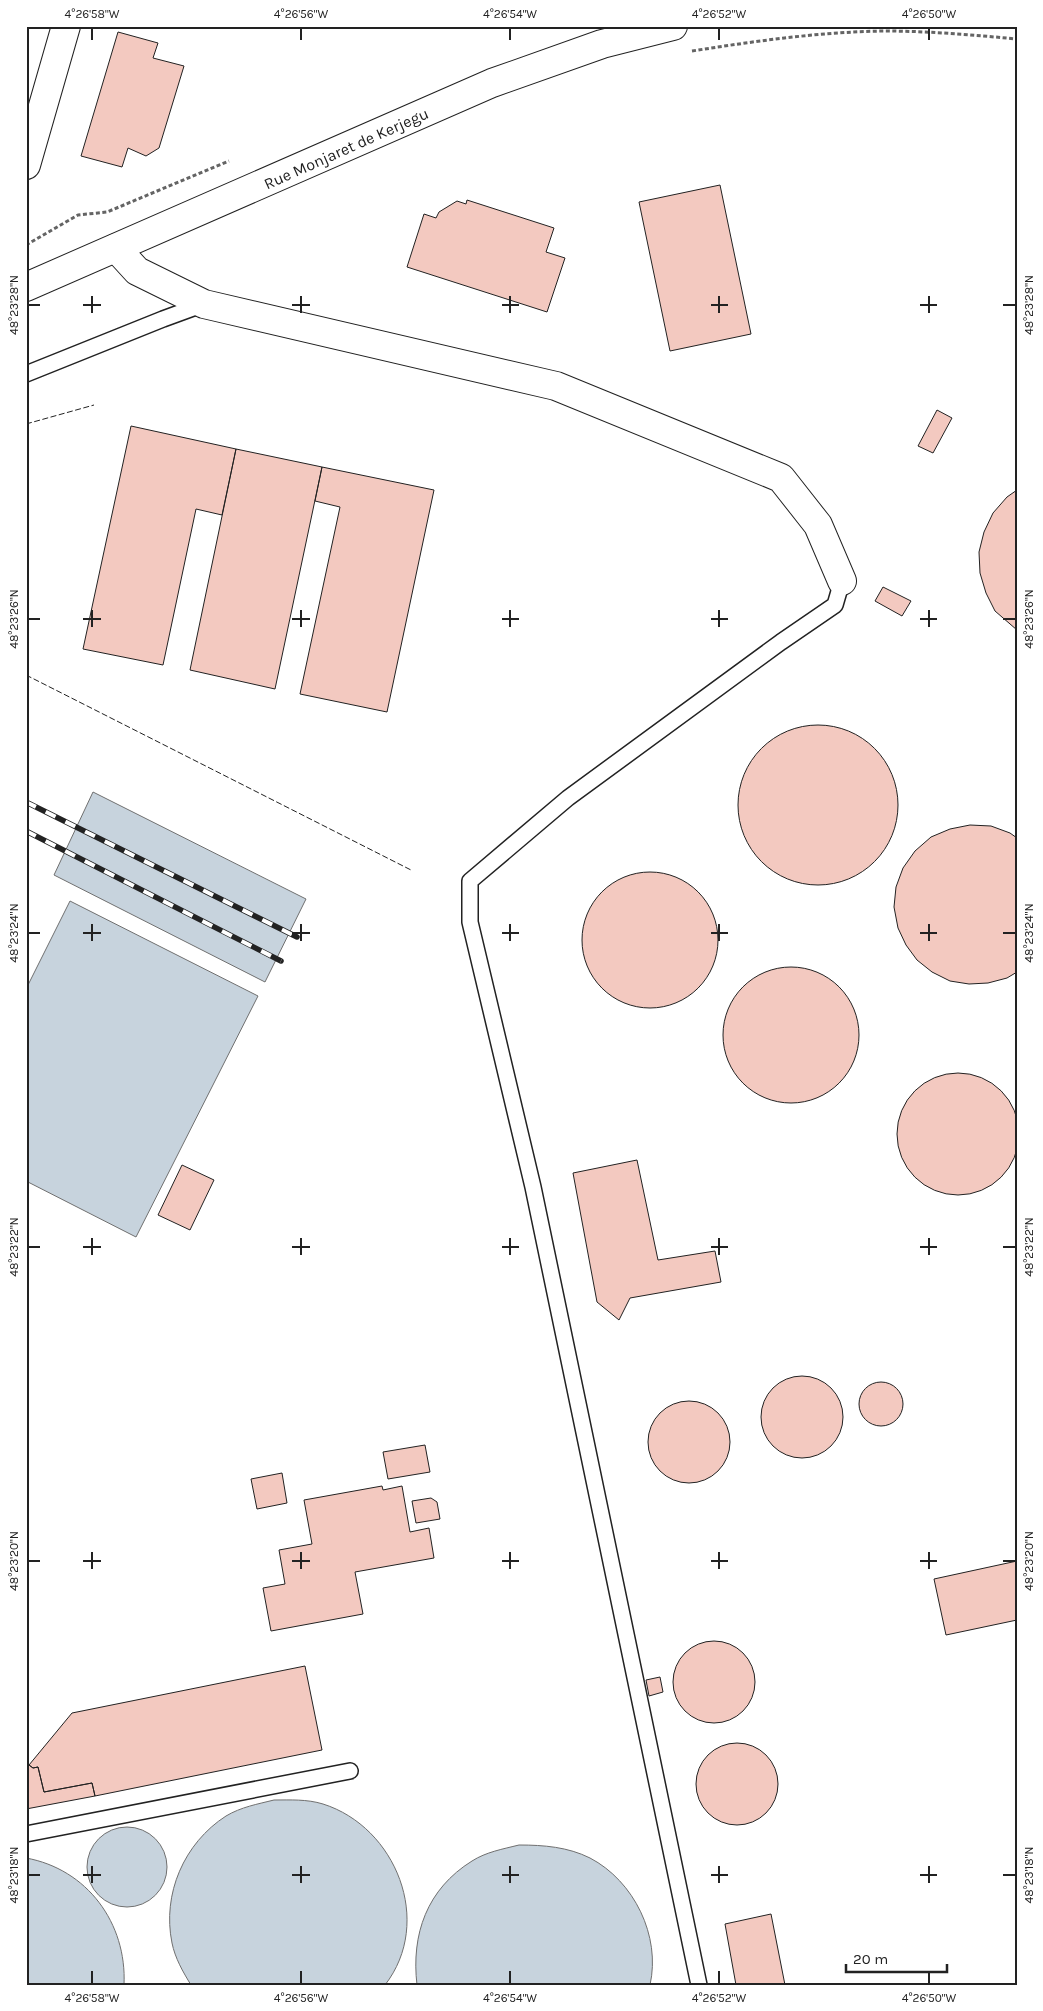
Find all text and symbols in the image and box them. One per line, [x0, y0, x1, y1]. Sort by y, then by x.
text: 4°26'58"W [65, 7, 120, 21]
text: 4°26'56"W [274, 7, 328, 21]
text: 4°26'54"W [483, 7, 537, 21]
text: 4°26'52"W [692, 7, 746, 21]
text: 4°26'50"W [902, 7, 957, 21]
street label: Rue Monjaret de Kerjegu [261, 104, 431, 193]
text: 48°23'28"N [7, 275, 21, 335]
text: 48°23'28"N [1022, 275, 1036, 335]
text: 48°23'26"N [7, 589, 21, 649]
text: 48°23'26"N [1022, 589, 1036, 649]
text: 48°23'24"N [7, 903, 21, 963]
text: 48°23'24"N [1022, 903, 1036, 963]
text: 48°23'22"N [7, 1217, 21, 1277]
text: 48°23'22"N [1022, 1217, 1036, 1277]
text: 48°23'20"N [7, 1531, 21, 1591]
text: 48°23'20"N [1022, 1531, 1036, 1591]
text: 48°23'18"N [7, 1846, 21, 1904]
text: 48°23'18"N [1022, 1846, 1036, 1904]
scale bar [846, 1941, 947, 1973]
text: 20 m [853, 1950, 888, 1968]
text: 4°26'58"W [65, 1991, 120, 2005]
text: 4°26'56"W [274, 1991, 328, 2005]
text: 4°26'54"W [483, 1991, 537, 2005]
text: 4°26'52"W [692, 1991, 746, 2005]
text: 4°26'50"W [902, 1991, 957, 2005]

